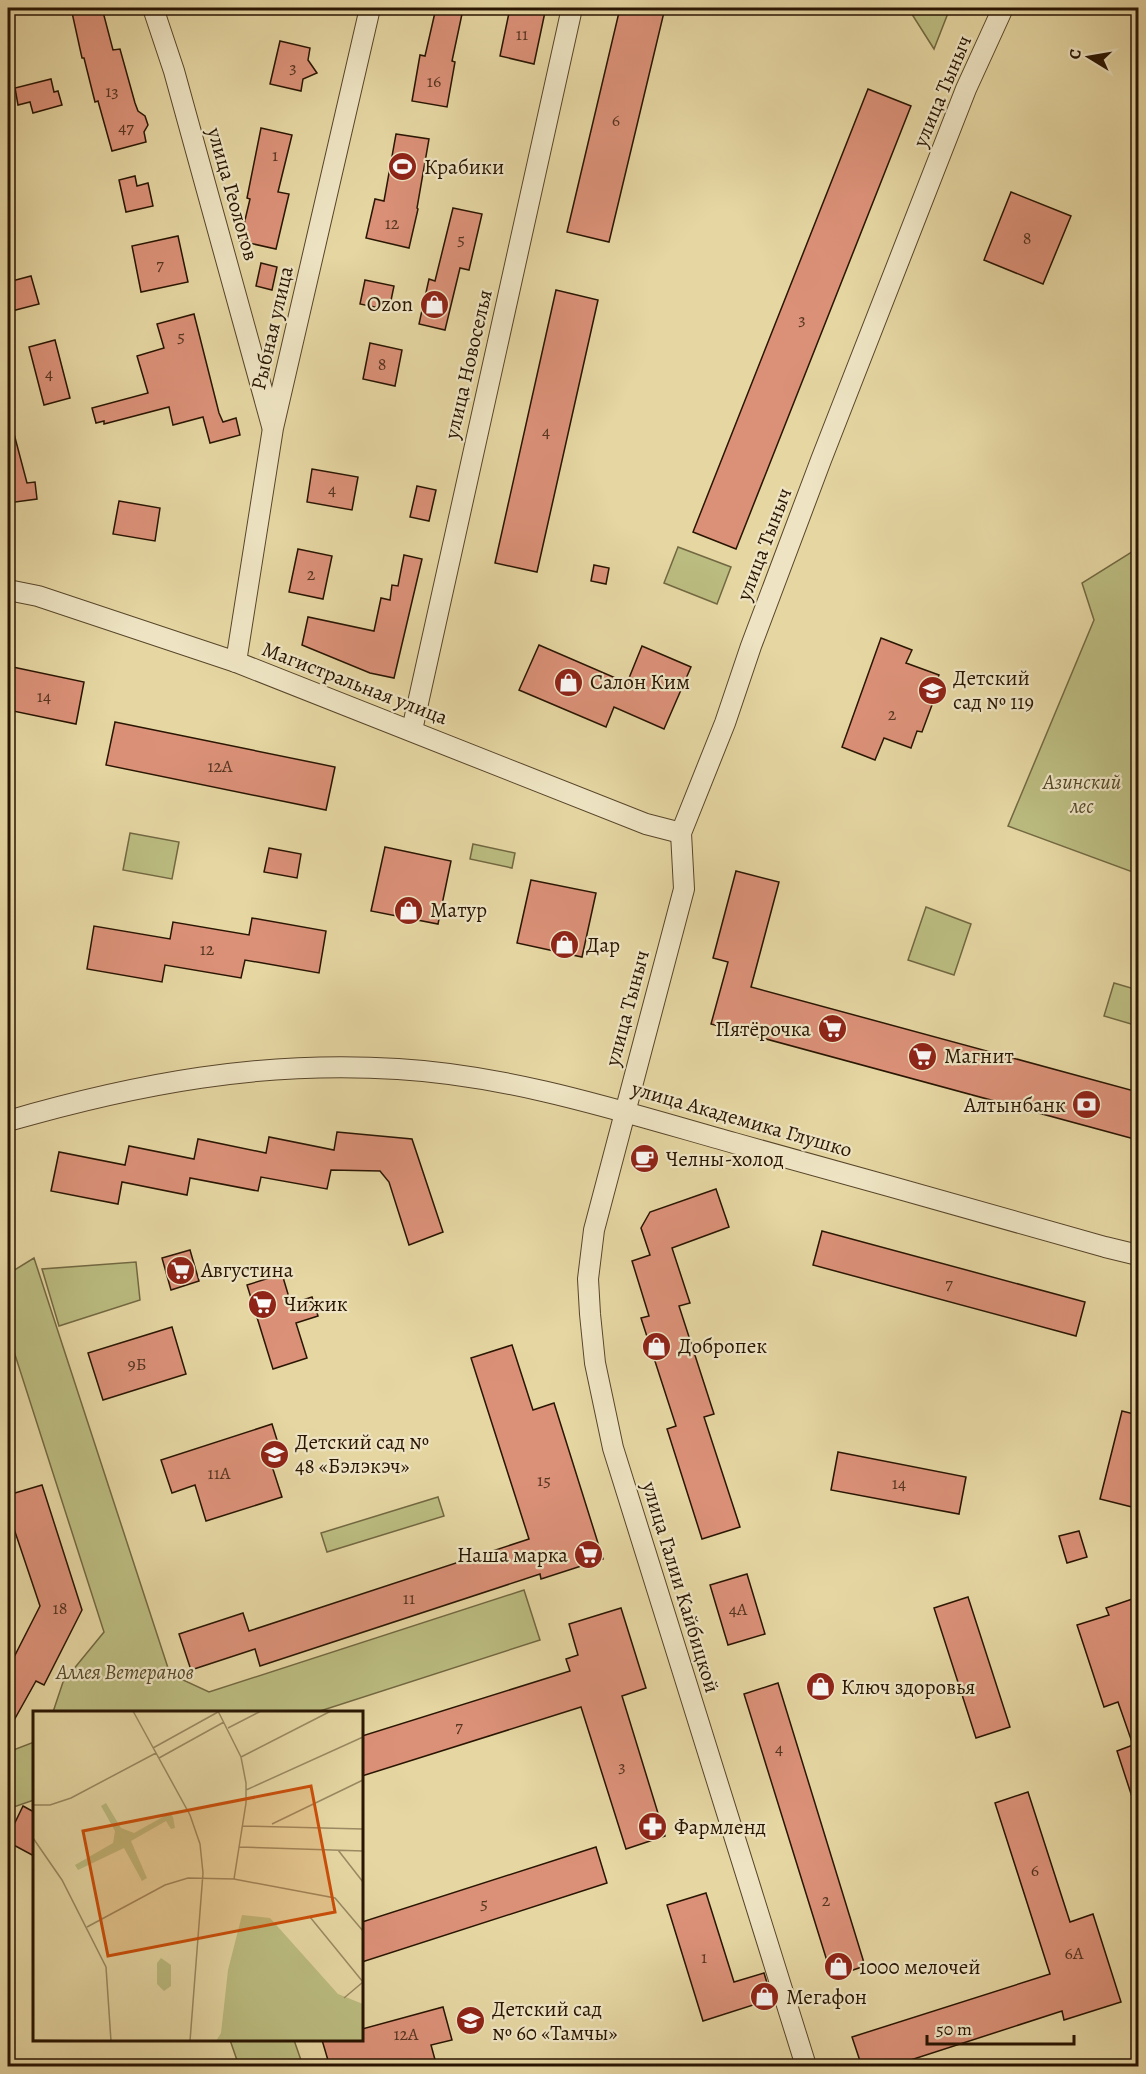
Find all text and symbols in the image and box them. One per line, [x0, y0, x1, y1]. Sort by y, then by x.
house number: 11 [516, 22, 528, 46]
north arrow [1059, 27, 1119, 87]
street label: улица Тыныч [905, 31, 978, 152]
text: С [1064, 47, 1087, 61]
house number: 3 [289, 55, 297, 79]
house number: 16 [427, 69, 441, 93]
house number: 13 [105, 79, 119, 103]
house number: 6 [612, 108, 620, 132]
house number: 47 [118, 115, 134, 139]
street label: улица Геологов [200, 123, 265, 264]
house number: 1 [272, 143, 278, 167]
sports icon: Крабики [387, 151, 419, 183]
place label: Крабики [424, 153, 504, 181]
house number: 12 [385, 211, 400, 235]
house number: 8 [1023, 226, 1031, 250]
house number: 5 [457, 227, 465, 251]
house number: 7 [156, 252, 164, 276]
street label: Рыбная улица [244, 263, 300, 393]
street label: улица Новоселья [437, 287, 499, 442]
shop icon: Ozon [418, 288, 450, 320]
place label: Ozon [367, 290, 413, 318]
house number: 3 [798, 307, 806, 331]
house number: 5 [177, 324, 185, 348]
house number: 8 [378, 352, 386, 376]
house number: 4 [45, 361, 53, 385]
house number: 4 [542, 419, 550, 443]
house number: 4 [328, 477, 336, 501]
street label: улица Тыныч [729, 483, 798, 605]
house number: 2 [307, 562, 316, 586]
street label: Магистральная улица [258, 635, 452, 731]
place label: Детский сад № 119 [953, 664, 1034, 716]
shop icon: Салон Ким [553, 666, 585, 698]
place label: Салон Ким [590, 668, 690, 696]
school or university icon: Детский сад № 119 [916, 674, 948, 706]
house number: 14 [37, 684, 51, 708]
house number: 2 [888, 702, 897, 726]
house number: 12А [207, 754, 233, 778]
park label: Азинский лес [1042, 768, 1121, 820]
shop icon: Матур [393, 894, 425, 926]
place label: Матур [430, 896, 487, 924]
shop icon: Дар [549, 929, 581, 961]
place label: Дар [586, 931, 620, 959]
house number: 12 [200, 937, 215, 961]
street label: улица Тыныч [598, 947, 656, 1070]
supermarket icon: Пятёрочка [816, 1013, 848, 1045]
place label: Пятёрочка [715, 1015, 811, 1043]
supermarket icon: Магнит [907, 1040, 939, 1072]
place label: Магнит [944, 1042, 1014, 1070]
street label: улица Академика Глушко [628, 1074, 855, 1164]
bank icon: Алтынбанк [1071, 1089, 1103, 1121]
place label: Алтынбанк [963, 1091, 1066, 1119]
cafe icon: Челны-холод [629, 1143, 661, 1175]
place label: Челны-холод [666, 1145, 784, 1173]
supermarket icon: Августина [164, 1254, 196, 1286]
place label: Августина [200, 1256, 294, 1284]
house number: 7 [945, 1271, 953, 1295]
supermarket icon: Чижик [247, 1288, 279, 1320]
place label: Чижик [284, 1290, 348, 1318]
shop icon: Добропек [641, 1330, 673, 1362]
place label: Добропек [678, 1332, 767, 1360]
house number: 9Б [128, 1352, 146, 1376]
place label: Детский сад № 48 «Бэлэкэч» [295, 1428, 429, 1480]
school or university icon: Детский сад № 48 «Бэлэкэч» [258, 1438, 290, 1470]
house number: 11А [208, 1461, 231, 1485]
house number: 15 [537, 1468, 551, 1492]
house number: 14 [892, 1471, 906, 1495]
street label: улица Галии Кайбицкой [635, 1477, 726, 1696]
supermarket icon: Наша марка [573, 1539, 605, 1571]
place label: Наша марка [457, 1541, 568, 1569]
house number: 11 [403, 1586, 415, 1610]
house number: 18 [53, 1596, 67, 1620]
house number: 4А [729, 1597, 748, 1621]
park label: Аллея Ветеранов [55, 1658, 194, 1686]
shop icon: Ключ здоровья [804, 1671, 836, 1703]
place label: Ключ здоровья [841, 1673, 975, 1701]
inset map [33, 1711, 363, 2041]
house number: 7 [455, 1714, 463, 1738]
house number: 4 [775, 1736, 783, 1760]
house number: 3 [618, 1754, 626, 1778]
pharmacy icon: Фармленд [637, 1811, 669, 1843]
place label: Фармленд [674, 1813, 766, 1841]
house number: 6 [1031, 1858, 1039, 1882]
house number: 2 [822, 1888, 831, 1912]
house number: 5 [480, 1891, 488, 1915]
house number: 6А [1065, 1941, 1084, 1965]
house number: 1 [701, 1945, 707, 1969]
shop icon: 1000 мелочей [822, 1951, 854, 1983]
place label: 1000 мелочей [859, 1953, 981, 1981]
shop icon: Мегафон [749, 1981, 781, 2013]
place label: Мегафон [786, 1983, 867, 2011]
place label: Детский сад № 60 «Тамчы» [492, 1995, 617, 2047]
school or university icon: Детский сад № 60 «Тамчы» [455, 2005, 487, 2037]
scale bar [927, 2008, 1074, 2046]
text: 50 m [936, 2017, 972, 2041]
house number: 12А [393, 2022, 419, 2046]

